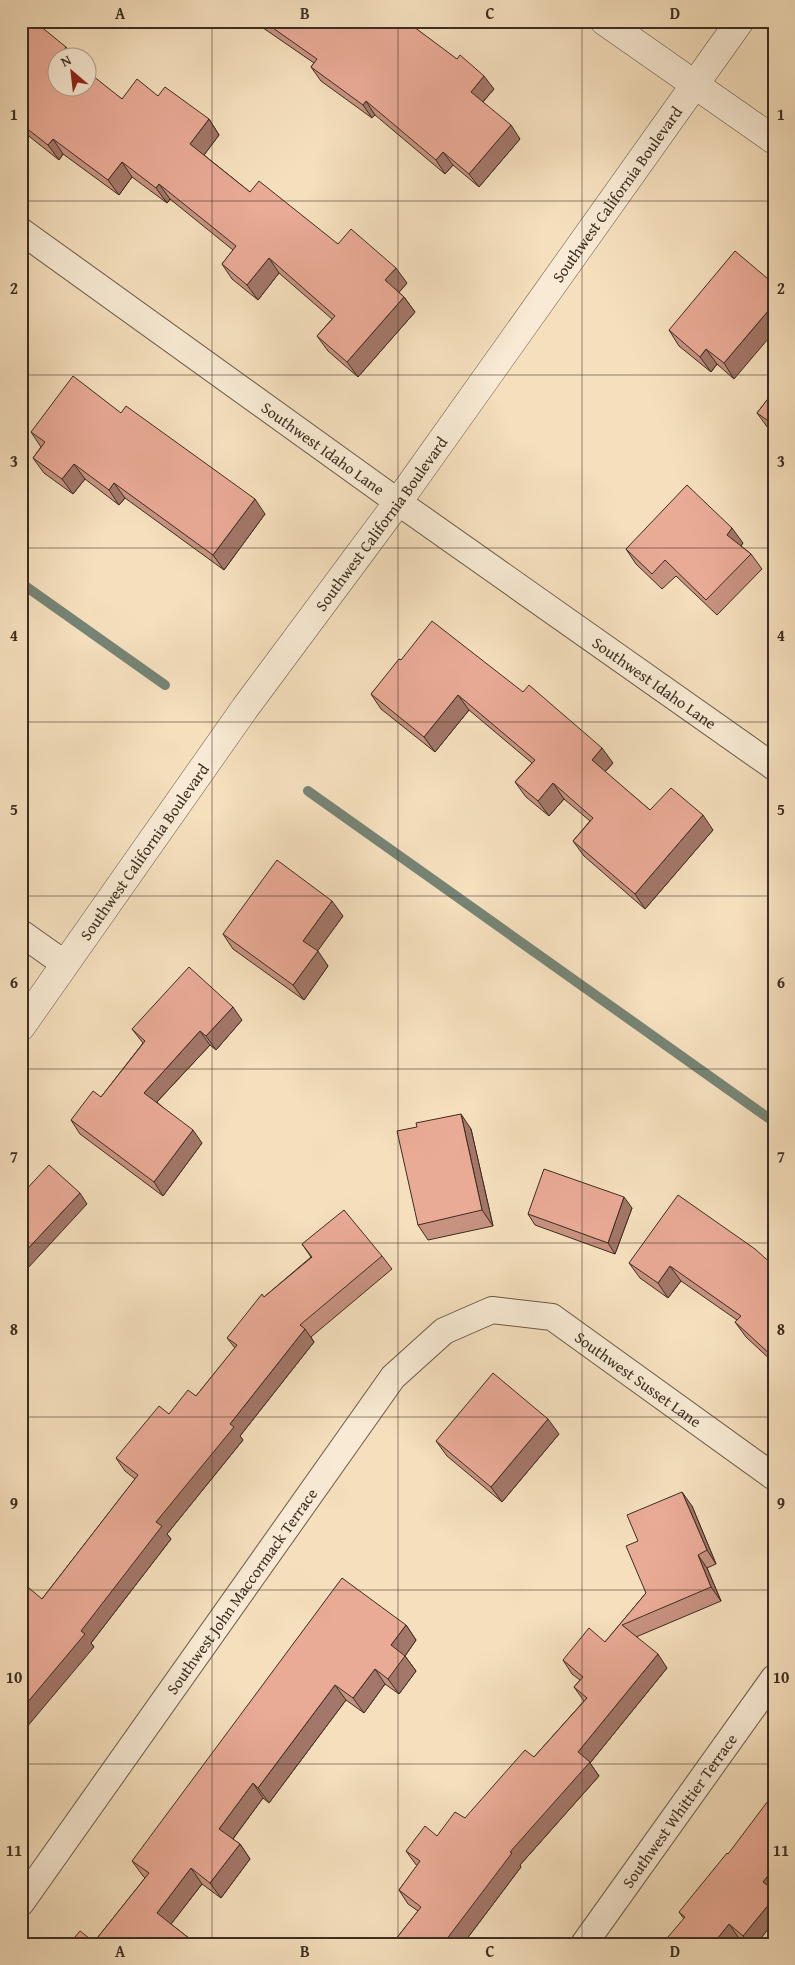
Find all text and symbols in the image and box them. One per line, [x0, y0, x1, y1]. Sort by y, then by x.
text: A [115, 1, 126, 25]
text: B [300, 1, 310, 25]
text: C [485, 1, 495, 25]
text: D [670, 1, 680, 25]
north arrow [48, 48, 98, 98]
text: N [57, 49, 75, 72]
street label: Southwest California Boulevard [546, 101, 688, 287]
text: 1 [10, 102, 18, 126]
text: 1 [777, 102, 785, 126]
text: 2 [10, 276, 18, 300]
text: 2 [777, 276, 785, 300]
street label: Southwest Idaho Lane [256, 395, 390, 501]
street label: Southwest California Boulevard [309, 431, 453, 616]
text: 3 [10, 449, 18, 473]
text: 3 [777, 449, 785, 473]
text: 4 [10, 623, 18, 647]
text: 4 [777, 623, 785, 647]
street label: Southwest Idaho Lane [587, 631, 721, 735]
street label: Southwest California Boulevard [73, 758, 215, 945]
text: 5 [10, 797, 18, 821]
text: 5 [777, 797, 785, 821]
text: 6 [10, 970, 18, 994]
text: 6 [777, 970, 785, 994]
text: 7 [10, 1144, 18, 1168]
text: 7 [777, 1144, 785, 1168]
text: 8 [10, 1317, 18, 1341]
text: 8 [777, 1317, 785, 1341]
street label: Southwest Susset Lane [570, 1325, 707, 1433]
street label: Southwest John Maccormack Terrace [160, 1483, 323, 1699]
text: 9 [10, 1491, 18, 1515]
text: 9 [777, 1491, 785, 1515]
text: 10 [6, 1665, 22, 1689]
text: 10 [773, 1665, 789, 1689]
street label: Southwest Whittier Terrace [616, 1728, 743, 1893]
text: 11 [6, 1838, 22, 1862]
text: 11 [773, 1838, 789, 1862]
text: A [115, 1939, 126, 1963]
text: B [300, 1939, 310, 1963]
text: C [485, 1939, 495, 1963]
text: D [670, 1939, 680, 1963]

